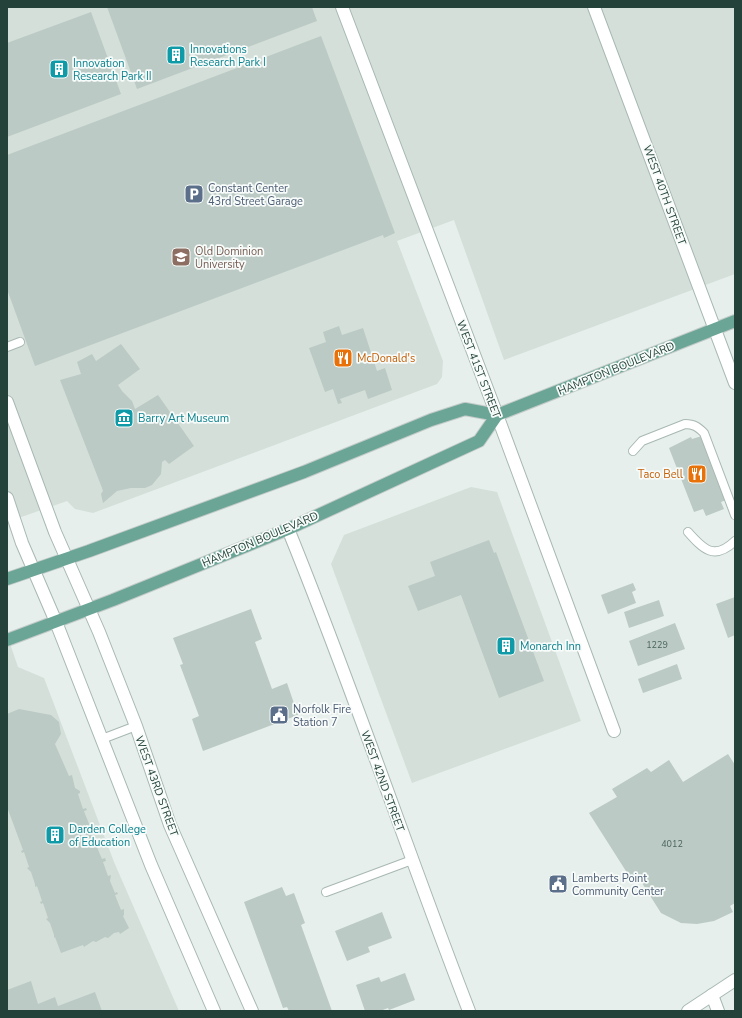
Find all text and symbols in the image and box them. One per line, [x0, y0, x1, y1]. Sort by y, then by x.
place label: Innovations Research Park I [190, 42, 266, 70]
building icon: Innovations Research Park I [165, 44, 187, 66]
place label: Innovation Research Park II [73, 56, 152, 84]
building icon: Innovation Research Park II [48, 58, 70, 80]
street label: WEST 40TH STREET [639, 143, 690, 248]
place label: Constant Center 43rd Street Garage [208, 181, 303, 209]
parking icon: Constant Center 43rd Street Garage [183, 183, 205, 205]
place label: Old Dominion University [195, 244, 263, 272]
school or university icon: Old Dominion University [170, 246, 192, 268]
street label: WEST 41ST STREET [453, 318, 504, 421]
street label: HAMPTON BOULEVARD [556, 338, 677, 399]
restaurant icon: McDonald's [332, 347, 354, 369]
place label: McDonald's [357, 351, 415, 366]
museum icon: Barry Art Museum [113, 407, 135, 429]
place label: Barry Art Museum [138, 411, 229, 426]
restaurant icon: Taco Bell [686, 463, 708, 485]
place label: Taco Bell [638, 467, 684, 482]
street label: HAMPTON BOULEVARD [200, 508, 321, 571]
building icon: Monarch Inn [495, 635, 517, 657]
place label: Monarch Inn [520, 639, 581, 654]
house number: 1229 [646, 639, 668, 651]
place label: Norfolk Fire Station 7 [293, 702, 351, 730]
public building icon: Norfolk Fire Station 7 [268, 704, 290, 726]
street label: WEST 42ND STREET [357, 728, 408, 834]
street label: WEST 43RD STREET [131, 734, 182, 839]
place label: Darden College of Education [69, 822, 146, 850]
building icon: Darden College of Education [44, 824, 66, 846]
house number: 4012 [661, 838, 683, 850]
place label: Lamberts Point Community Center [572, 871, 664, 899]
public building icon: Lamberts Point Community Center [547, 873, 569, 895]

